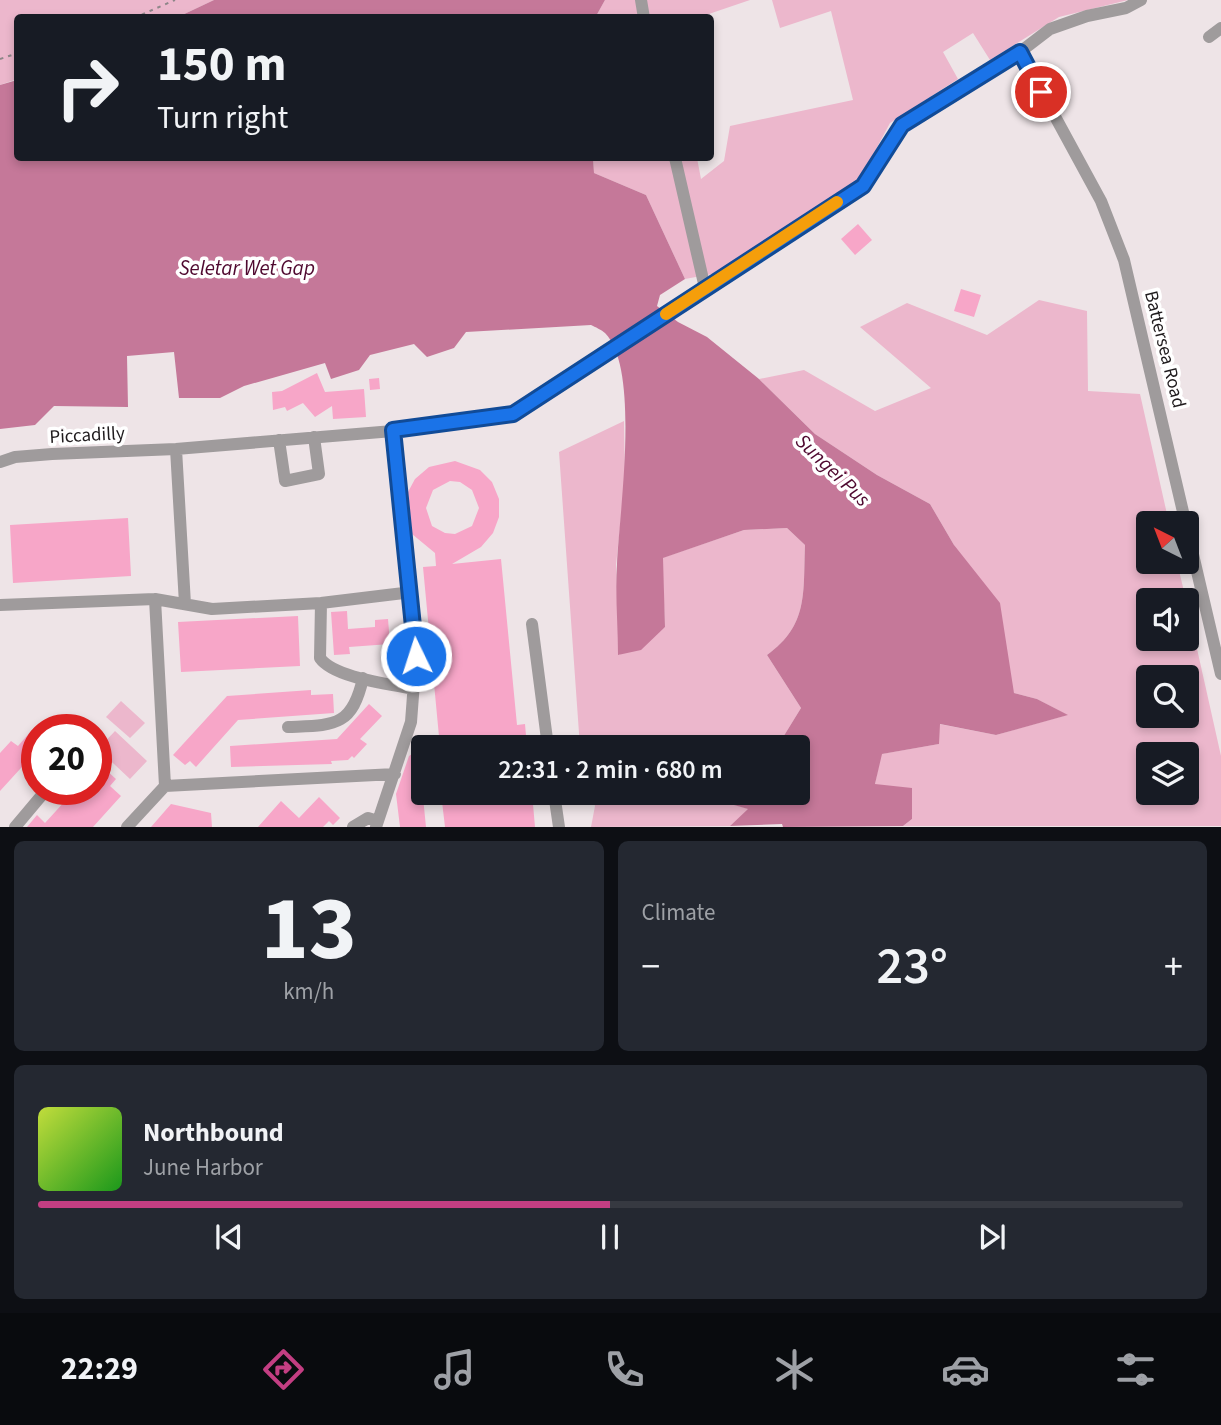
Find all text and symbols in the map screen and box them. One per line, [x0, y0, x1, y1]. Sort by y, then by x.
text: 150 m [157, 30, 286, 100]
icon: right [42, 42, 133, 133]
pin [1011, 62, 1071, 122]
icon: arrive [1022, 73, 1060, 111]
text: Turn right [157, 95, 288, 141]
water label: Seletar Wet Gap [179, 253, 315, 283]
street label: Battersea Road [1137, 288, 1192, 411]
street label: Piccadilly [49, 420, 126, 451]
water label: Sungei Pus [789, 427, 877, 513]
north arrow [1136, 511, 1199, 574]
map controls [1136, 511, 1199, 805]
button: sound [1136, 588, 1199, 651]
position arrow [379, 619, 453, 693]
button: search [1136, 665, 1199, 728]
speed limit sign: 20 [21, 714, 112, 805]
button: layers [1136, 742, 1199, 805]
text: 22:31 · 2 min · 680 m [498, 751, 723, 788]
text: 13 [261, 865, 357, 994]
text: Climate [642, 896, 715, 929]
text: 23° [877, 930, 948, 1004]
text: − [642, 940, 660, 994]
text: + [1164, 940, 1183, 994]
text: km/h [283, 975, 334, 1008]
text: Northbound [143, 1114, 284, 1151]
text: June Harbor [143, 1151, 263, 1184]
icon: previous [210, 1218, 248, 1256]
icon: pause [591, 1218, 629, 1256]
icon: next [973, 1218, 1011, 1256]
icon: directions [259, 1345, 308, 1394]
icon: music [430, 1345, 479, 1394]
icon: phone [600, 1345, 649, 1394]
icon: climate [770, 1345, 819, 1394]
icon: car [941, 1345, 990, 1394]
icon: filters [1111, 1345, 1160, 1394]
text: 22:29 [61, 1346, 138, 1392]

